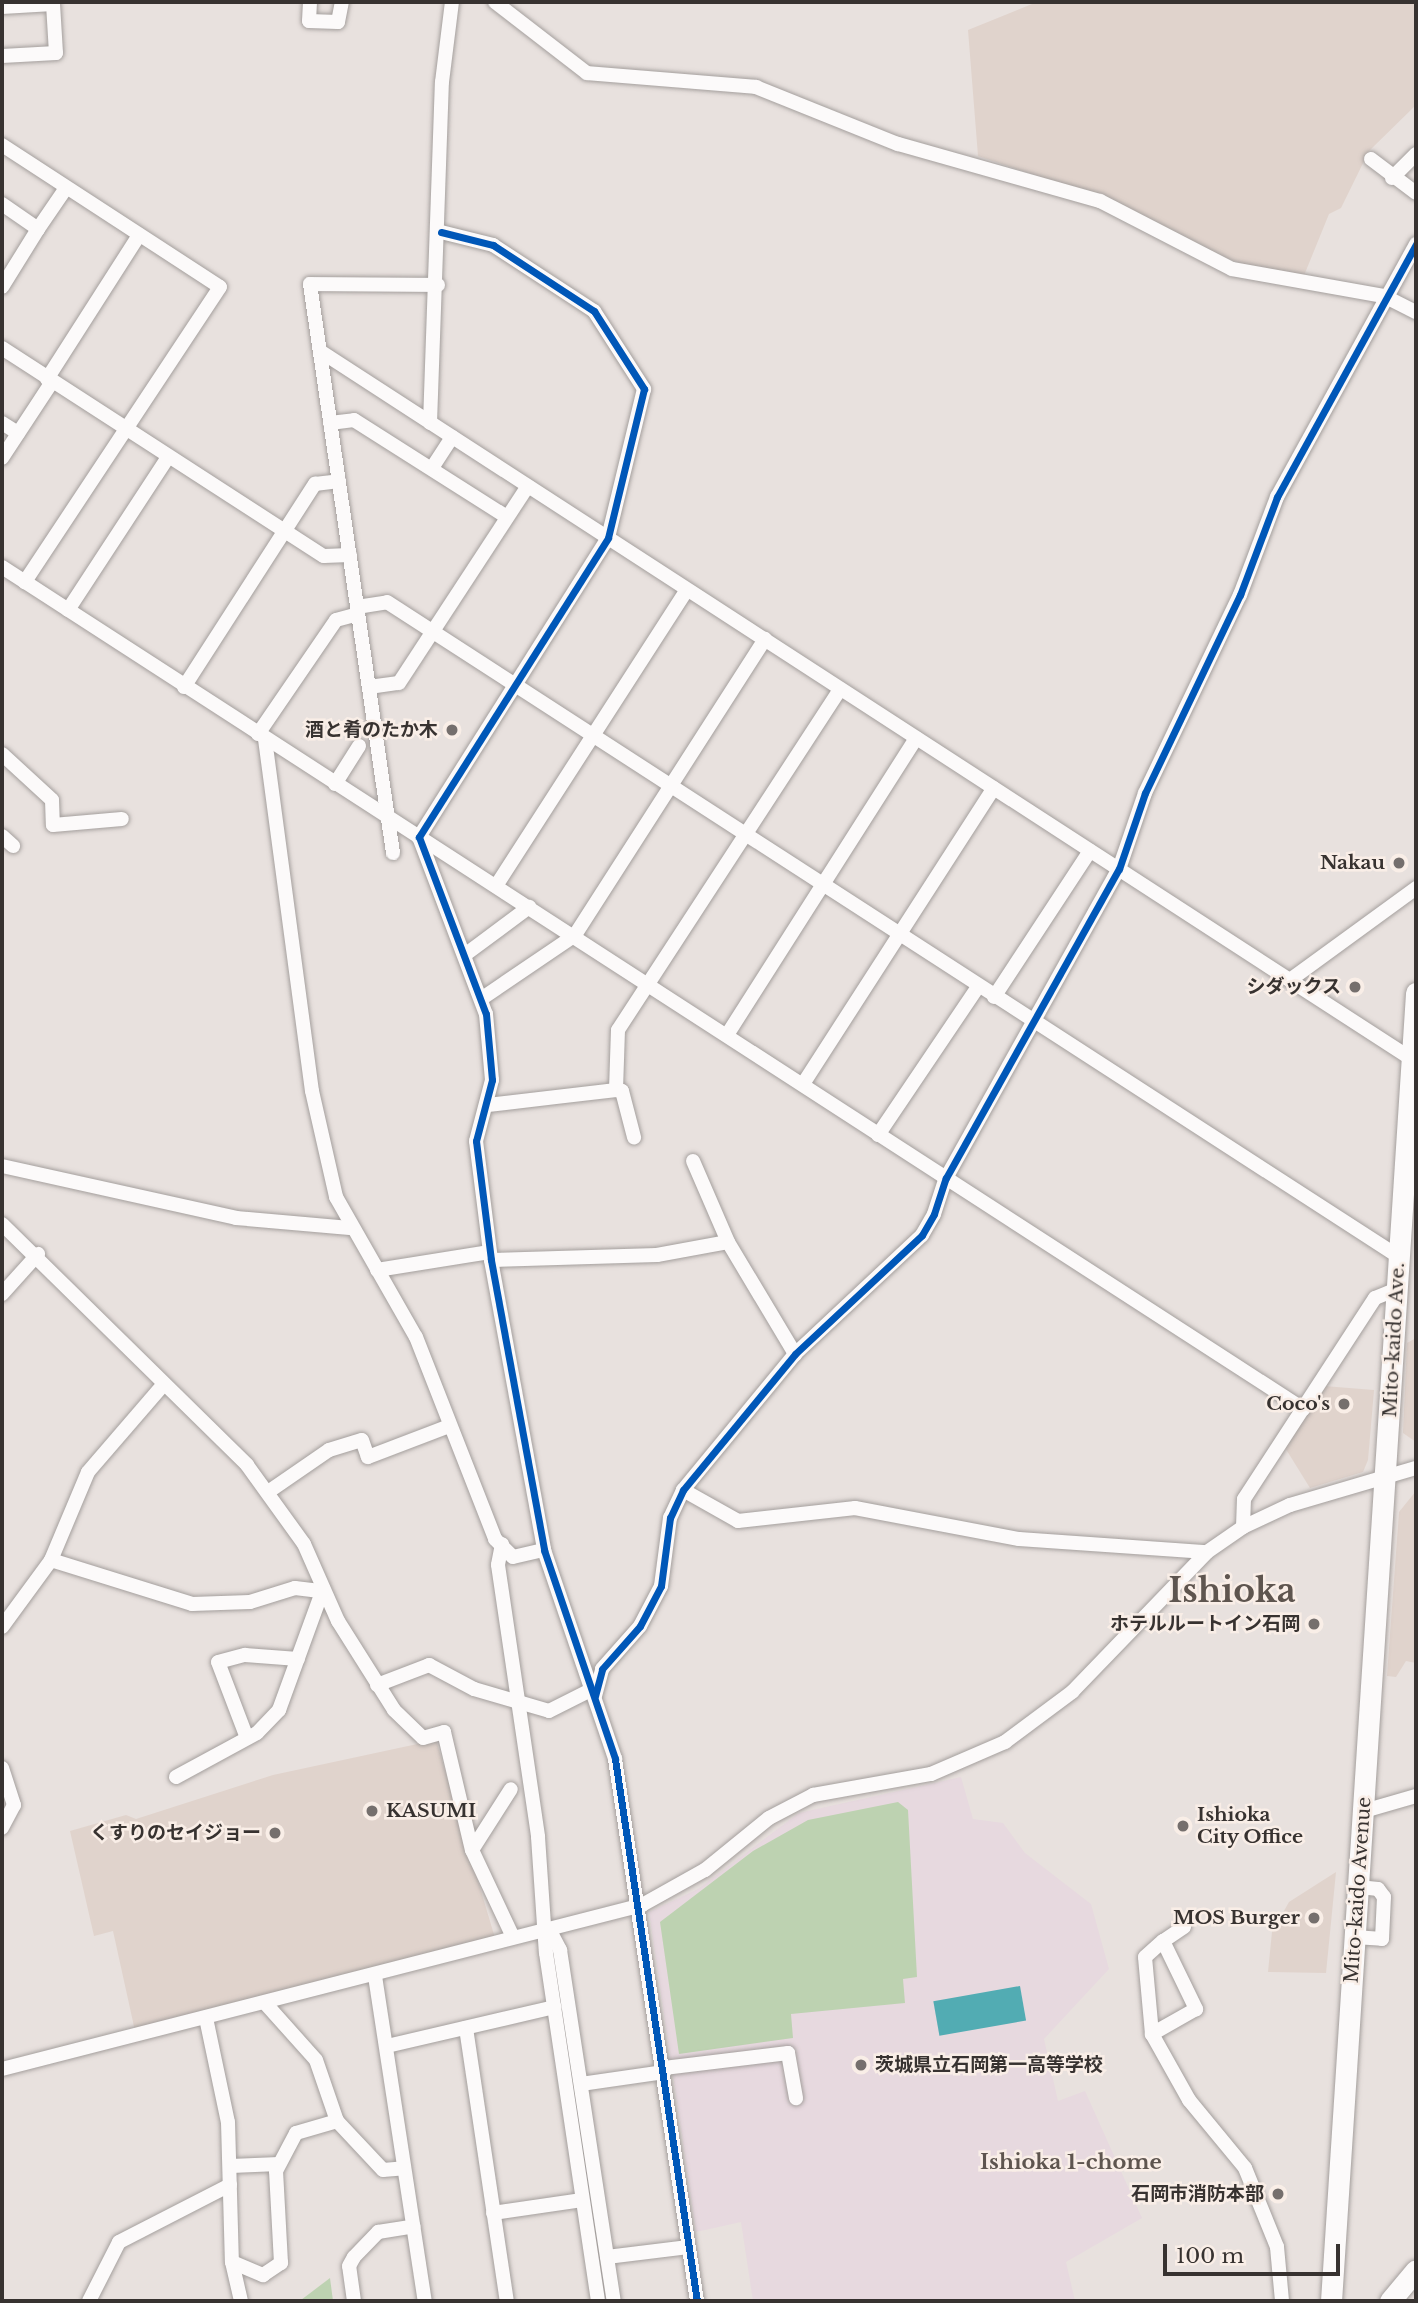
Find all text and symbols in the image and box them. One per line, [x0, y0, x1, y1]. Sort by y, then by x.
place label: 酒と肴のたか木 [305, 719, 438, 741]
marker: 酒と肴のたか木 [444, 722, 460, 738]
place label: Nakau [1320, 852, 1385, 874]
marker: Nakau [1391, 855, 1407, 871]
place label: シダックス [1246, 976, 1341, 998]
marker: シダックス [1347, 979, 1363, 995]
street label: Mito-kaido Ave. [1379, 1262, 1409, 1418]
place label: Coco's [1266, 1393, 1330, 1415]
marker: Coco's [1336, 1396, 1352, 1412]
district label: Ishioka [1168, 1571, 1296, 1611]
place label: ホテルルートイン石岡 [1110, 1613, 1300, 1635]
marker: ホテルルートイン石岡 [1306, 1616, 1322, 1632]
street label: Mito-kaido Avenue [1340, 1796, 1376, 1984]
place label: KASUMI [386, 1800, 476, 1822]
marker: KASUMI [364, 1803, 380, 1819]
place label: Ishioka City Office [1197, 1804, 1304, 1848]
marker: Ishioka City Office [1175, 1818, 1191, 1834]
place label: くすりのセイジョー [90, 1822, 261, 1844]
marker: くすりのセイジョー [267, 1825, 283, 1841]
place label: MOS Burger [1173, 1907, 1300, 1929]
marker: MOS Burger [1306, 1910, 1322, 1926]
place label: 茨城県立石岡第一高等学校 [875, 2054, 1103, 2076]
marker: 茨城県立石岡第一高等学校 [853, 2057, 869, 2073]
district label: Ishioka 1-chome [980, 2149, 1162, 2175]
place label: 石岡市消防本部 [1131, 2183, 1264, 2205]
marker: 石岡市消防本部 [1270, 2186, 1286, 2202]
scale bar [1166, 2230, 1343, 2274]
text: 100 m [1176, 2243, 1244, 2269]

